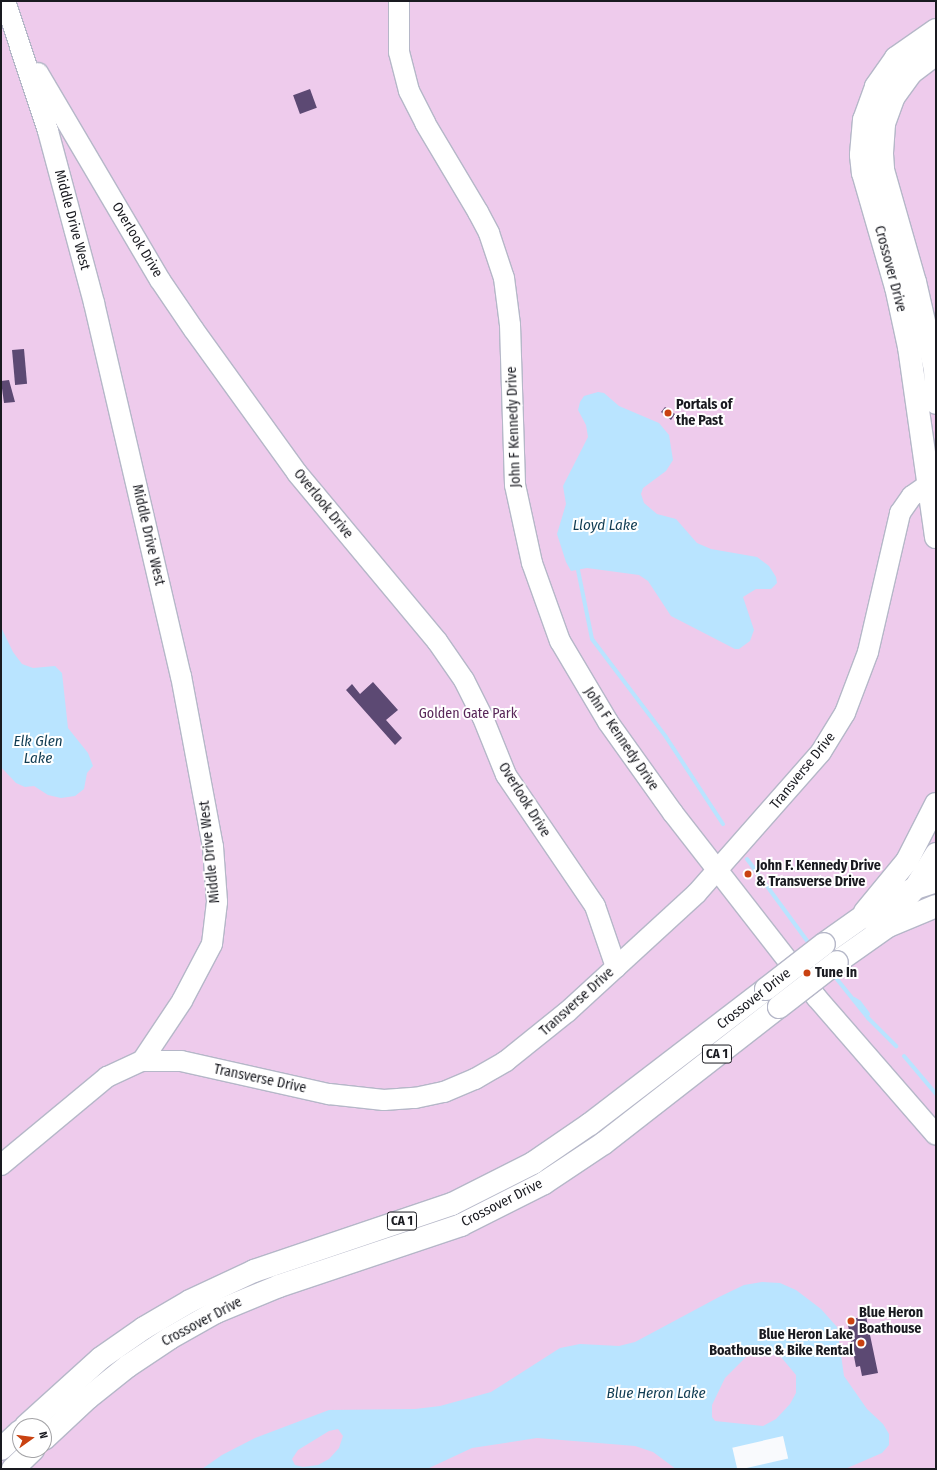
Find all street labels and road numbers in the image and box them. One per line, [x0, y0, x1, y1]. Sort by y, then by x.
street label: Middle Drive West [51, 168, 93, 272]
street label: Overlook Drive [108, 199, 166, 281]
street label: Crossover Drive [870, 224, 910, 314]
street label: John F Kennedy Drive [503, 366, 525, 488]
street label: Overlook Drive [290, 466, 356, 542]
street label: Middle Drive West [128, 483, 168, 587]
street label: John F Kennedy Drive [580, 684, 662, 794]
street label: Transverse Drive [767, 729, 839, 813]
street label: Overlook Drive [494, 760, 554, 840]
street label: Middle Drive West [196, 800, 224, 904]
street label: Transverse Drive [536, 964, 618, 1040]
street label: Crossover Drive [714, 965, 794, 1033]
road number: CA 1 [701, 1043, 733, 1065]
street label: Transverse Drive [212, 1061, 308, 1097]
street label: Crossover Drive [459, 1175, 545, 1231]
road number: CA 1 [386, 1210, 418, 1232]
street label: Crossover Drive [159, 1294, 245, 1350]

